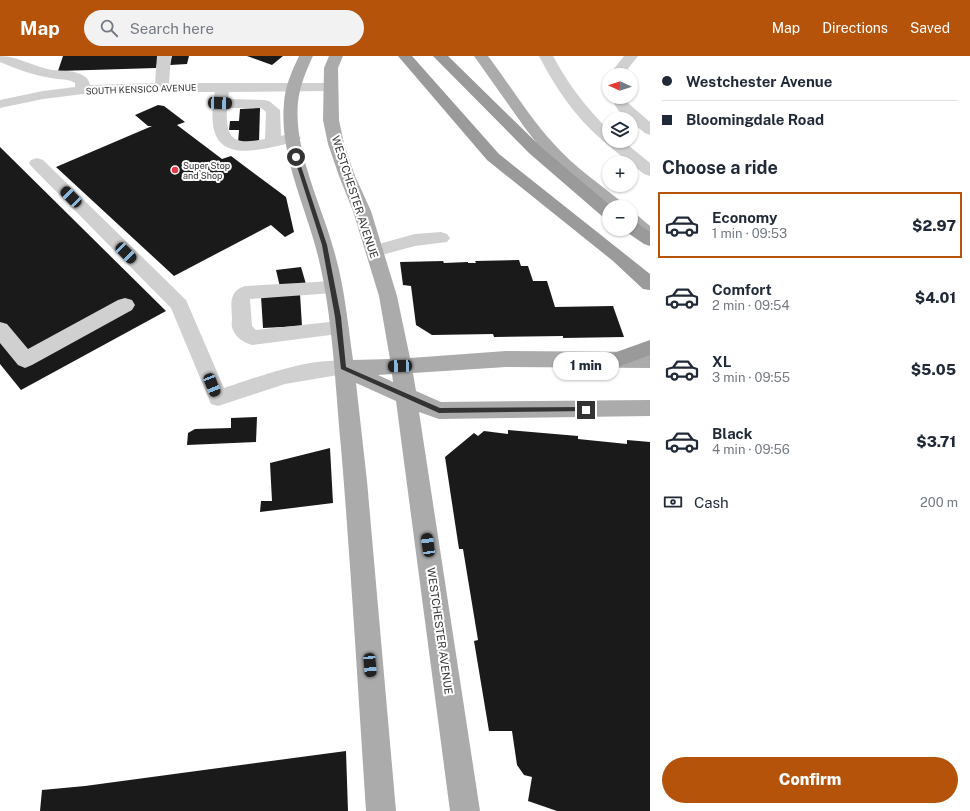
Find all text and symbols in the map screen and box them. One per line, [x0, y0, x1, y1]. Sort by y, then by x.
search box [84, 10, 364, 46]
text: Map [20, 17, 60, 39]
icon: search [98, 17, 120, 39]
text: Search here [130, 20, 214, 37]
text: Map [772, 20, 800, 36]
text: Directions [822, 20, 888, 36]
text: Saved [910, 20, 950, 36]
north arrow [602, 68, 638, 104]
map controls [602, 68, 638, 236]
text: Westchester Avenue [686, 73, 832, 90]
street label: SOUTH KENSICO AVENUE [85, 82, 197, 96]
car [208, 97, 232, 109]
text: Bloomingdale Road [686, 111, 824, 128]
button: layers [602, 112, 638, 148]
street label: WESTCHESTER AVENUE [329, 134, 381, 260]
route start [287, 148, 305, 166]
button: + [602, 156, 638, 192]
text: Choose a ride [662, 157, 778, 178]
place label: Super Stop and Shop [183, 160, 230, 181]
marker: Super Stop and Shop [170, 165, 180, 175]
car [58, 184, 84, 210]
button: − [602, 200, 638, 236]
icon: car [664, 207, 700, 243]
text: Economy [712, 209, 777, 226]
text: $2.97 [912, 217, 956, 234]
text: 1 min · 09:53 [712, 226, 787, 241]
car [113, 240, 139, 266]
icon: car [664, 279, 700, 315]
text: Comfort [712, 281, 772, 298]
text: $4.01 [915, 289, 956, 306]
text: 2 min · 09:54 [712, 298, 790, 313]
icon: car [664, 351, 700, 387]
callout: 1 min [553, 352, 619, 380]
text: XL [712, 353, 731, 370]
text: 1 min [570, 358, 602, 373]
car [388, 360, 412, 372]
text: $5.05 [911, 361, 956, 378]
text: 3 min · 09:55 [712, 370, 790, 385]
car [202, 372, 222, 398]
route end [577, 401, 595, 419]
icon: car [664, 423, 700, 459]
text: Black [712, 425, 752, 442]
text: $3.71 [916, 433, 956, 450]
text: 4 min · 09:56 [712, 442, 790, 457]
icon: cash [662, 491, 684, 513]
text: Cash [694, 494, 729, 511]
text: 200 m [920, 495, 958, 510]
car [420, 532, 436, 558]
street label: WESTCHESTER AVENUE [425, 567, 455, 695]
car [363, 653, 377, 677]
button: Confirm [662, 757, 958, 803]

